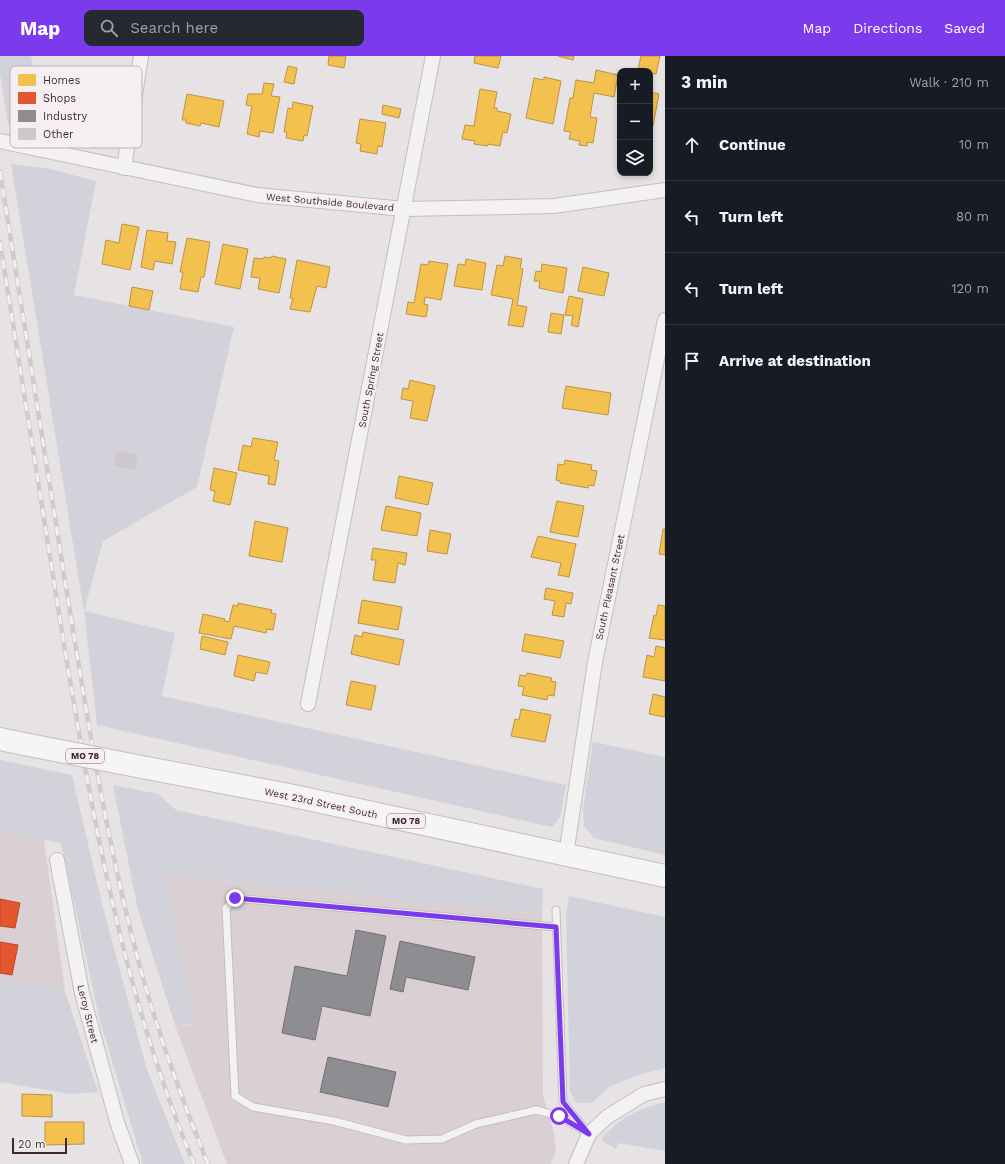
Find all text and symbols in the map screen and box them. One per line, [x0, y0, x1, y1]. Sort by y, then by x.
search box [84, 10, 364, 46]
text: Map [20, 17, 60, 40]
icon: search [98, 17, 120, 39]
text: Search here [130, 19, 218, 37]
text: Map [803, 20, 831, 36]
text: Directions [853, 20, 922, 36]
text: Saved [944, 20, 985, 36]
legend [10, 66, 142, 148]
map controls [617, 68, 653, 176]
button: + [617, 68, 653, 104]
text: 3 min [681, 72, 727, 92]
text: Homes [43, 74, 80, 87]
text: Walk · 210 m [909, 75, 989, 90]
text: Shops [43, 92, 76, 105]
button: − [617, 104, 653, 140]
text: Industry [43, 110, 88, 123]
text: Other [43, 128, 74, 141]
icon: ahead [681, 134, 703, 156]
text: Continue [719, 136, 786, 154]
text: 10 m [959, 137, 989, 152]
button: layers [617, 140, 653, 176]
street label: West Southside Boulevard [265, 191, 395, 213]
icon: left [681, 206, 703, 228]
text: Turn left [719, 208, 783, 226]
text: 80 m [956, 209, 989, 224]
icon: left [681, 278, 703, 300]
text: Turn left [719, 280, 783, 298]
text: 120 m [951, 281, 989, 296]
street label: South Spring Street [356, 331, 386, 429]
icon: arrive [681, 350, 703, 372]
text: Arrive at destination [719, 352, 871, 370]
street label: South Pleasant Street [593, 532, 627, 641]
road number: MO 78 [66, 749, 104, 763]
street label: West 23rd Street South [263, 786, 379, 820]
road number: MO 78 [387, 814, 425, 828]
route end [226, 889, 244, 907]
street label: Leroy Street [75, 984, 101, 1045]
route start [550, 1107, 568, 1125]
scale bar [12, 1136, 67, 1155]
text: 20 m [18, 1138, 46, 1151]

